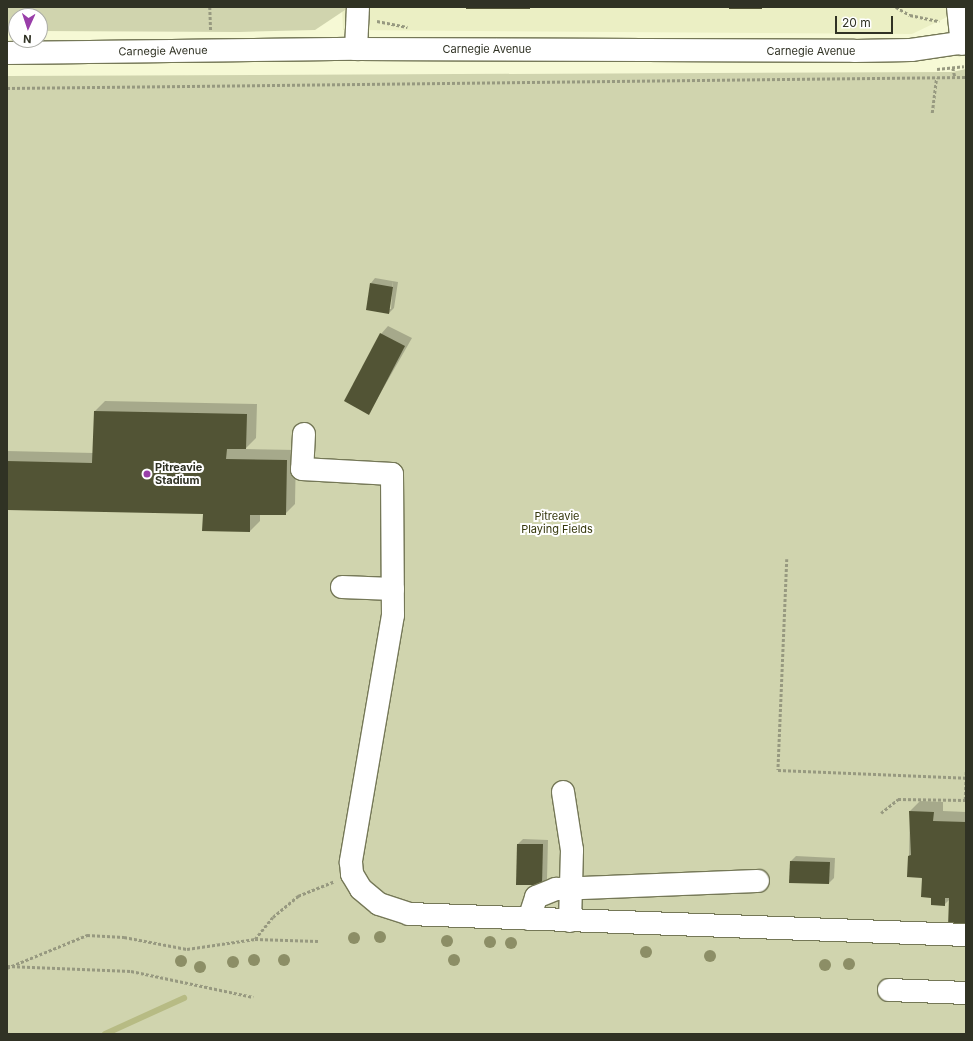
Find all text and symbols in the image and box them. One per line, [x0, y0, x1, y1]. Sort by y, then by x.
north arrow [8, 8, 48, 48]
scale bar [837, 8, 895, 34]
text: 20 m [842, 15, 871, 30]
text: N [23, 32, 32, 46]
street label: Carnegie Avenue [443, 42, 531, 56]
street label: Carnegie Avenue [118, 44, 208, 58]
street label: Carnegie Avenue [767, 44, 855, 58]
place label: Pitreavie Stadium [155, 461, 202, 487]
marker: Pitreavie Stadium [142, 469, 152, 479]
park label: Pitreavie Playing Fields [521, 510, 593, 536]

